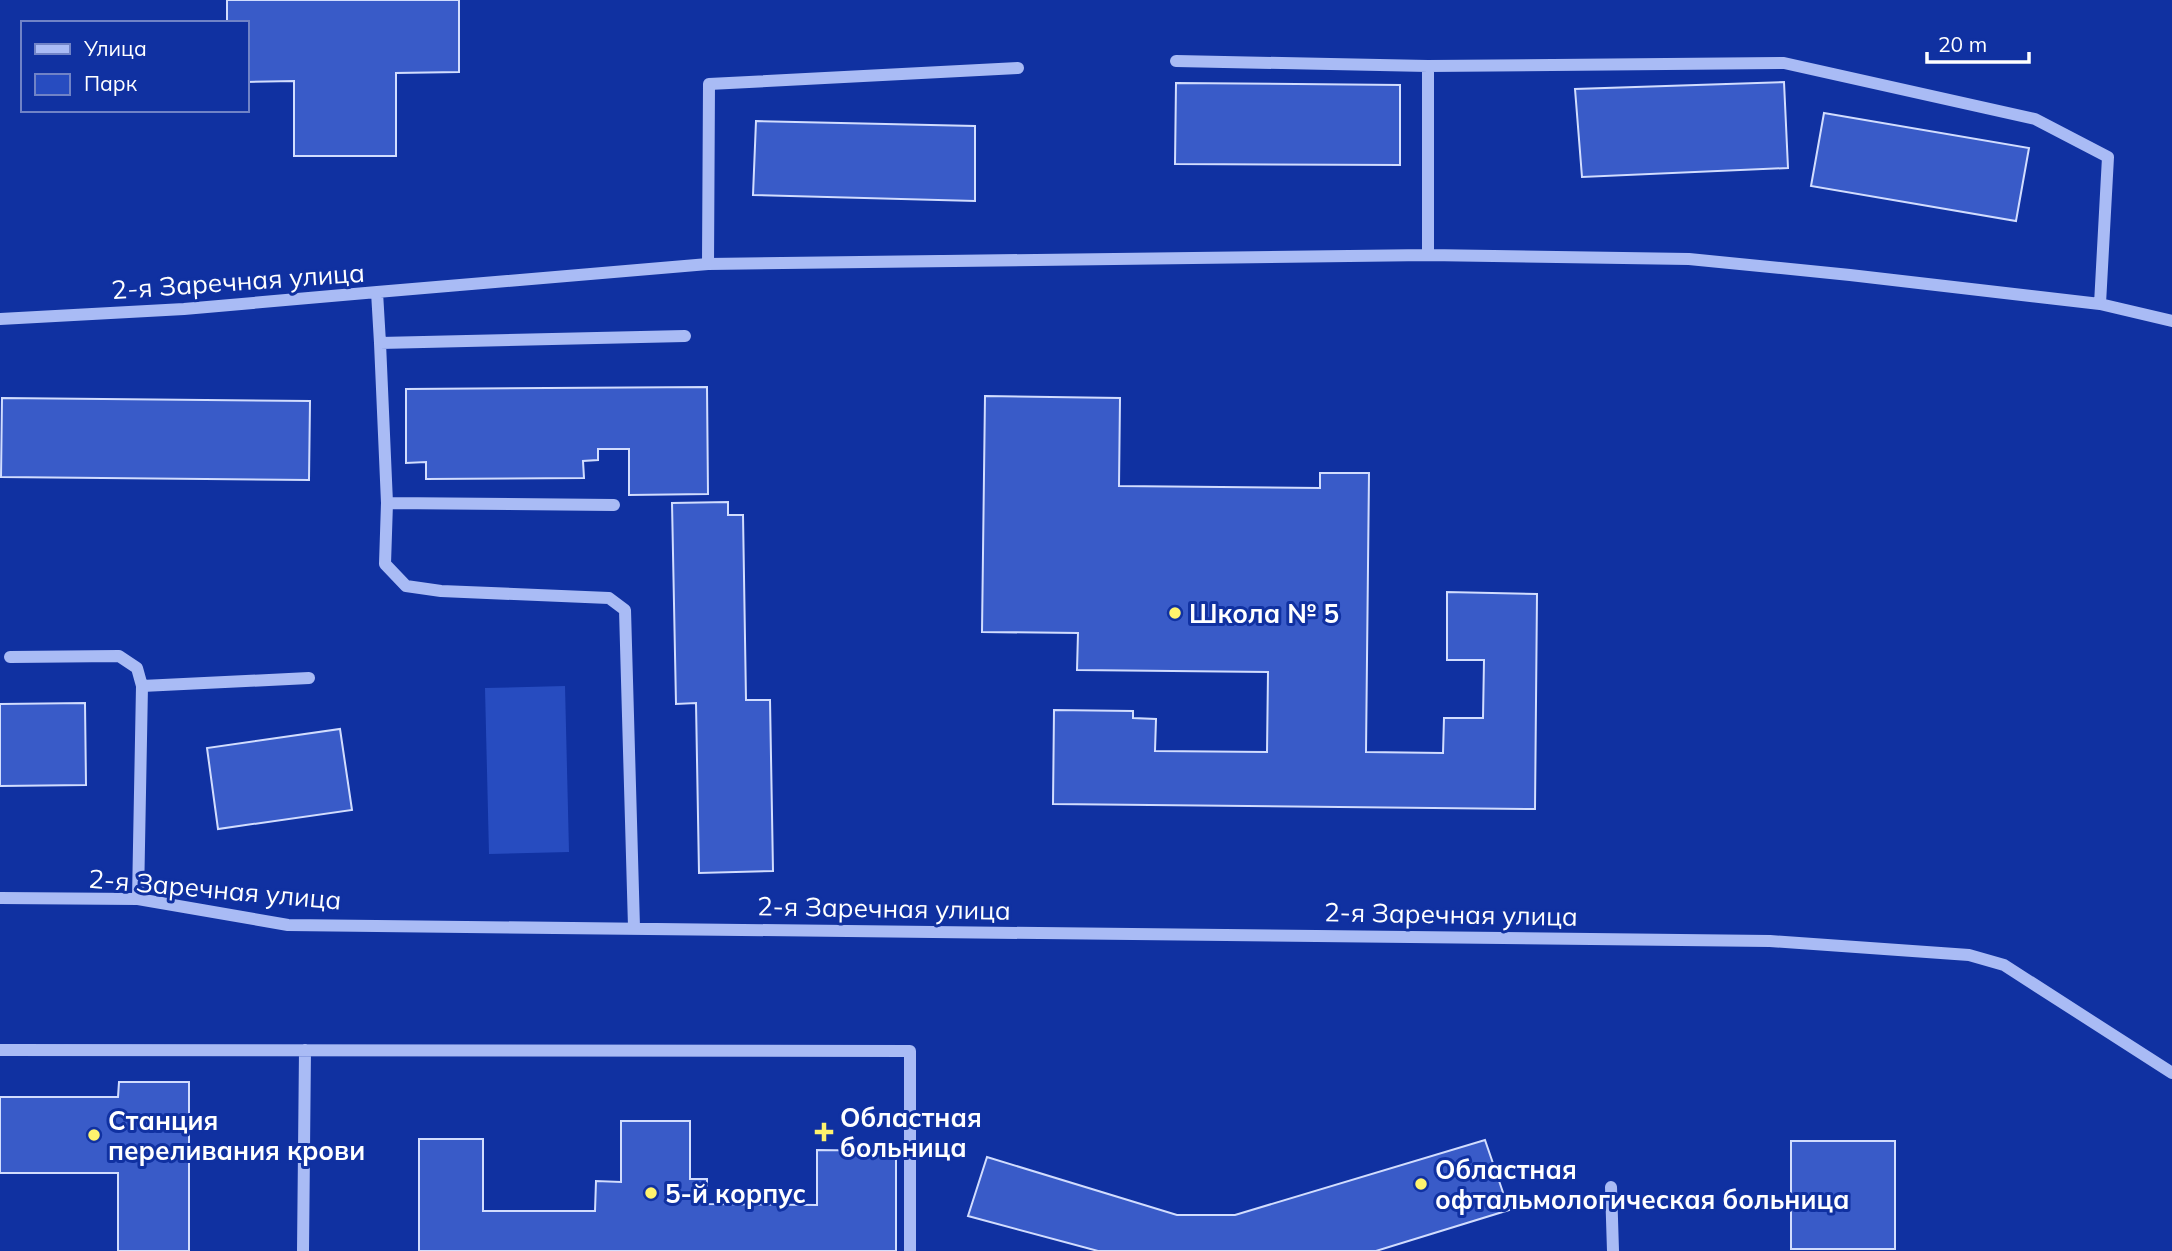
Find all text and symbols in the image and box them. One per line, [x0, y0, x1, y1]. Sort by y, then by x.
legend [21, 21, 248, 112]
scale bar [1927, 21, 2028, 65]
text: 20 m [1938, 31, 1987, 57]
text: Улица [83, 35, 147, 61]
text: Парк [84, 70, 138, 96]
street label: 2-я Заречная улица [110, 256, 366, 306]
place label: Школа № 5 [1189, 597, 1339, 630]
marker: Школа № 5 [1167, 605, 1183, 621]
street label: 2-я Заречная улица [87, 862, 343, 916]
street label: 2-я Заречная улица [757, 889, 1011, 927]
street label: 2-я Заречная улица [1324, 895, 1578, 933]
place label: Областная больница [840, 1101, 982, 1164]
place label: Станция переливания крови [108, 1104, 365, 1167]
marker: Областная больница [814, 1122, 834, 1142]
marker: Станция переливания крови [86, 1127, 102, 1143]
place label: Областная офтальмологическая больница [1435, 1153, 1849, 1216]
marker: Областная офтальмологическая больница [1413, 1176, 1429, 1192]
place label: 5-й корпус [665, 1177, 806, 1210]
marker: 5-й корпус [643, 1185, 659, 1201]

